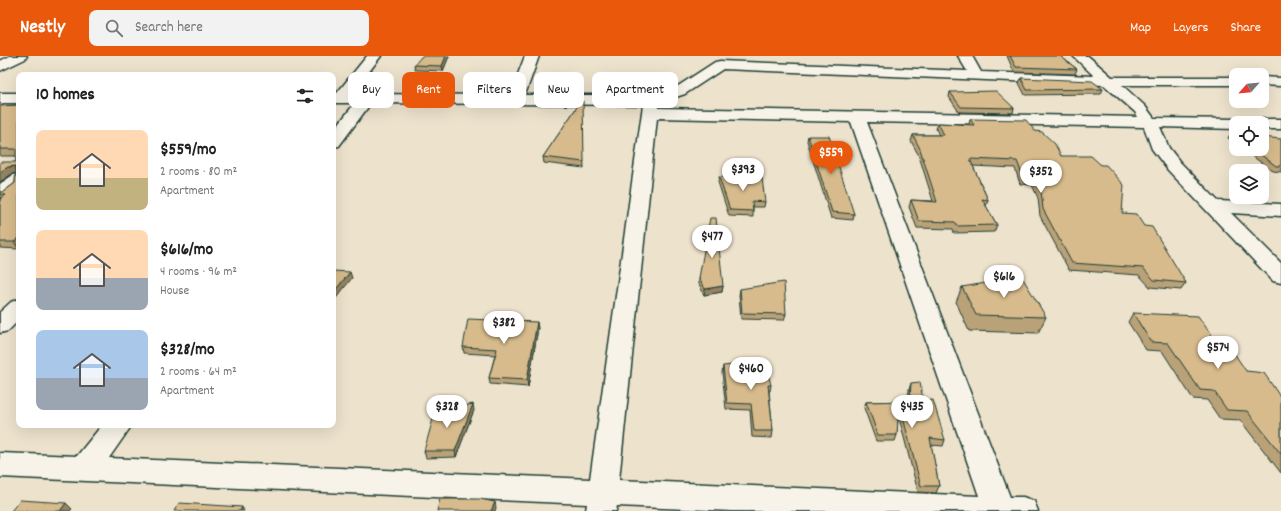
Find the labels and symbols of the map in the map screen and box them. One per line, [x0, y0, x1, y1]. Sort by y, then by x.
north arrow [1229, 68, 1269, 108]
pin: $559 [807, 141, 855, 175]
pin: $393 [719, 158, 767, 192]
pin: $352 [1017, 160, 1065, 194]
pin: $477 [688, 225, 736, 259]
pin: $616 [980, 265, 1028, 299]
pin: $382 [480, 311, 528, 345]
pin: $574 [1194, 336, 1242, 370]
pin: $460 [727, 357, 775, 391]
pin: $328 [423, 395, 471, 429]
pin: $435 [888, 395, 936, 429]

